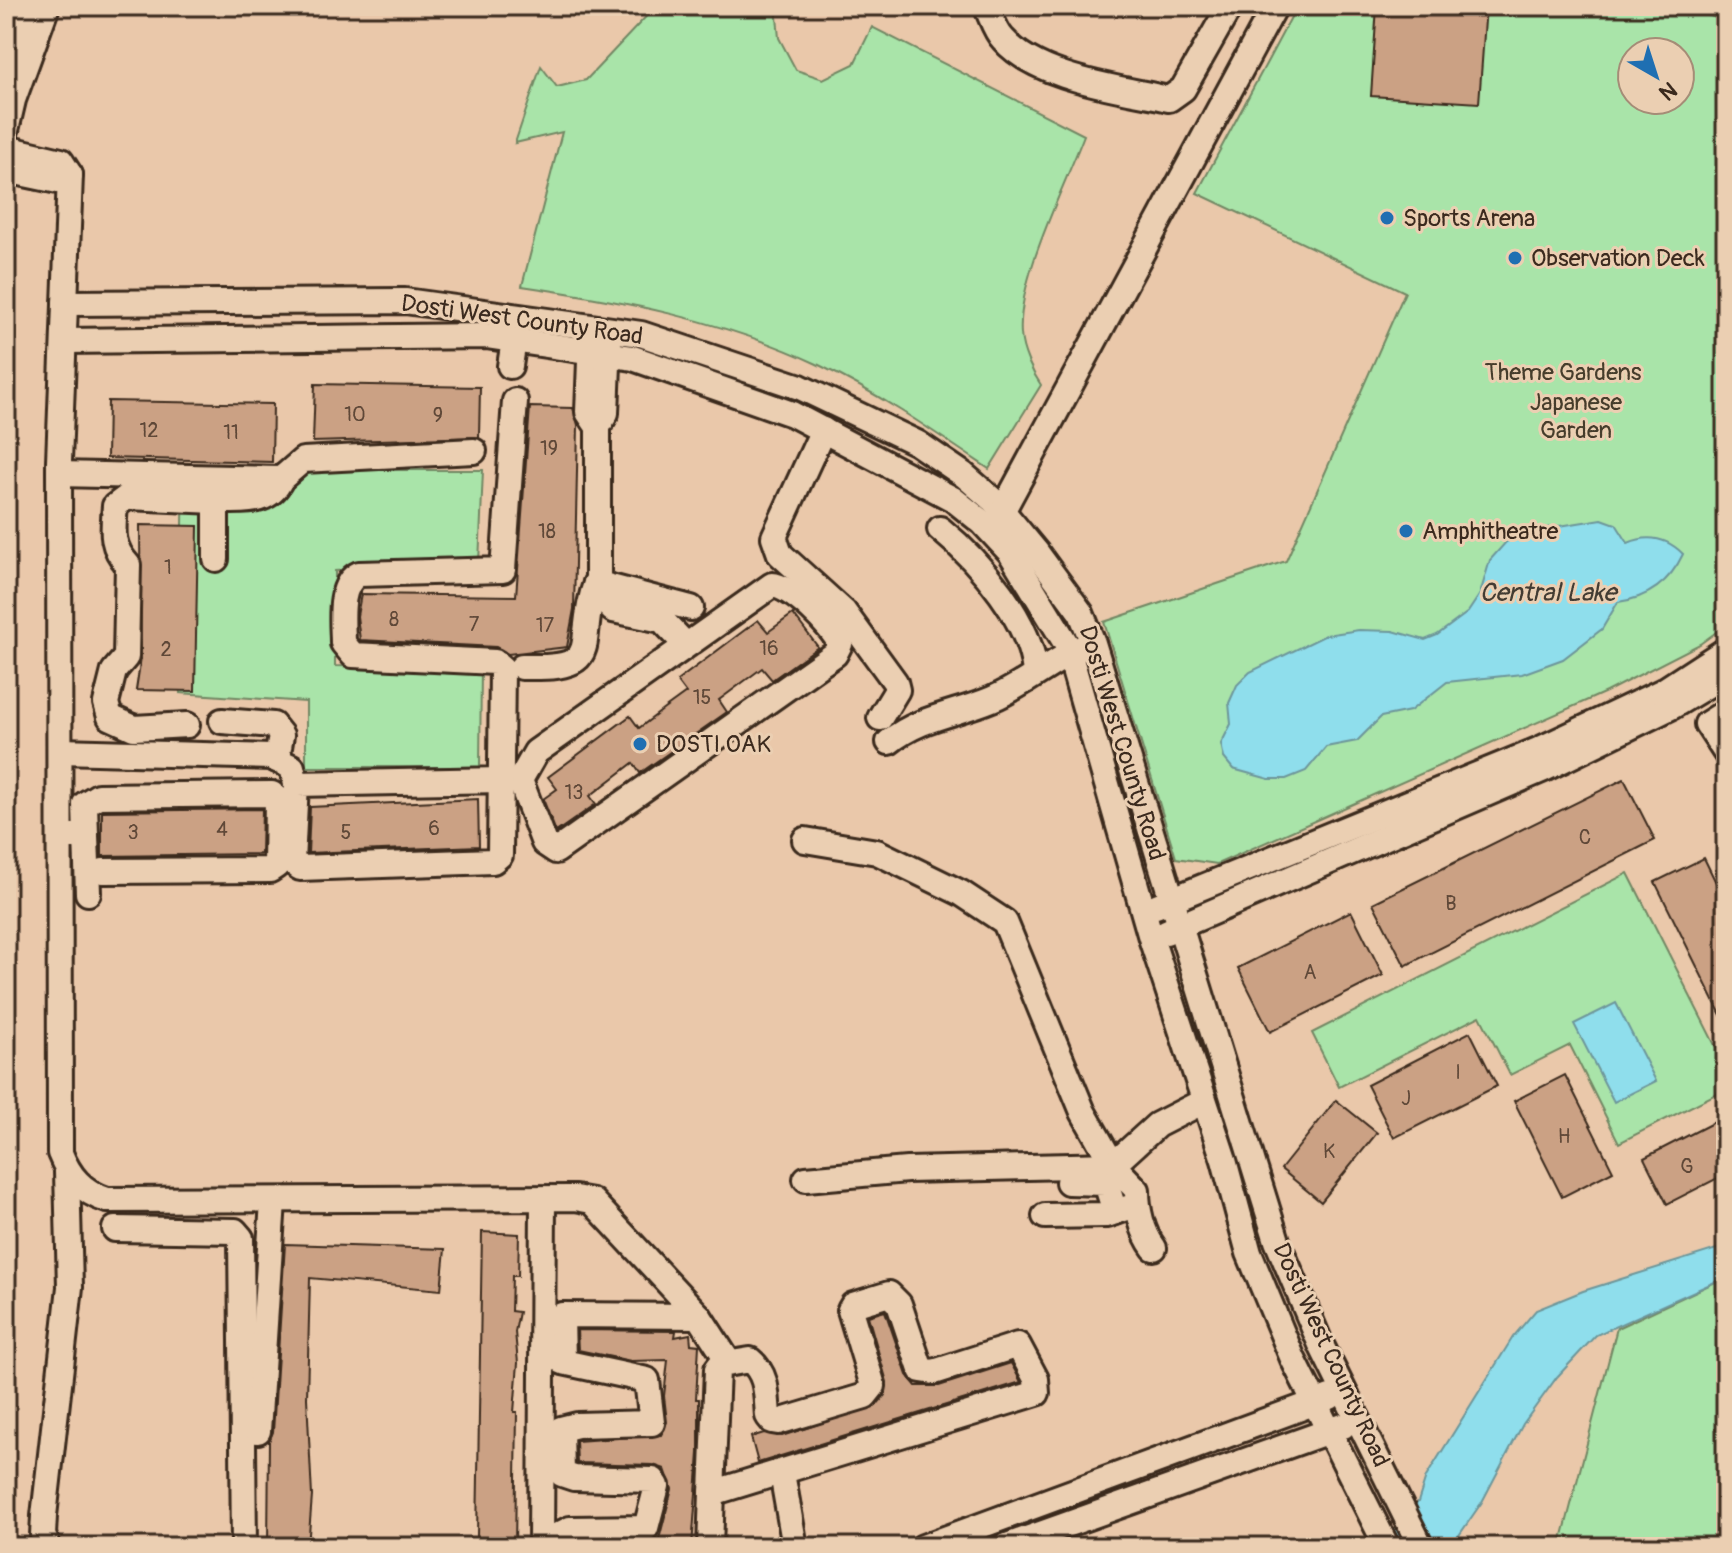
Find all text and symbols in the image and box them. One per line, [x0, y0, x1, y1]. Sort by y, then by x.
north arrow [1616, 36, 1696, 116]
text: N [1653, 75, 1683, 106]
place label: Sports Arena [1403, 204, 1535, 233]
marker: Sports Arena [1378, 209, 1396, 227]
place label: Observation Deck [1531, 244, 1705, 273]
marker: Observation Deck [1506, 249, 1524, 267]
street label: Dosti West County Road [399, 289, 645, 351]
park label: Theme Gardens [1485, 358, 1642, 387]
park label: Japanese Garden [1530, 388, 1622, 445]
house number: 10 [344, 402, 366, 427]
house number: 9 [433, 403, 443, 428]
house number: 12 [140, 418, 159, 443]
house number: 11 [223, 420, 239, 445]
house number: 19 [540, 436, 558, 461]
place label: Amphitheatre [1422, 517, 1558, 546]
house number: 18 [538, 519, 556, 544]
marker: Amphitheatre [1397, 522, 1415, 540]
house number: 1 [164, 555, 172, 580]
water label: Central Lake [1480, 577, 1619, 609]
house number: 8 [389, 607, 399, 632]
house number: 7 [469, 612, 480, 637]
house number: 17 [536, 613, 555, 638]
street label: Dosti West County Road [1073, 622, 1171, 864]
house number: 16 [759, 636, 779, 661]
house number: 2 [160, 637, 172, 662]
house number: 15 [693, 685, 711, 710]
place label: DOSTI OAK [656, 730, 771, 759]
marker: DOSTI OAK [631, 735, 649, 753]
house number: 13 [565, 780, 583, 805]
house number: 6 [428, 816, 440, 841]
house number: 4 [216, 817, 228, 842]
house number: 3 [127, 820, 139, 845]
house number: 5 [341, 820, 351, 845]
house number: C [1579, 825, 1591, 850]
house number: B [1445, 891, 1457, 916]
house number: A [1304, 960, 1317, 985]
house number: I [1455, 1060, 1461, 1085]
house number: J [1401, 1086, 1411, 1111]
house number: H [1558, 1124, 1570, 1149]
house number: K [1323, 1139, 1335, 1164]
house number: G [1680, 1154, 1694, 1179]
street label: Dosti West County Road [1266, 1238, 1396, 1472]

